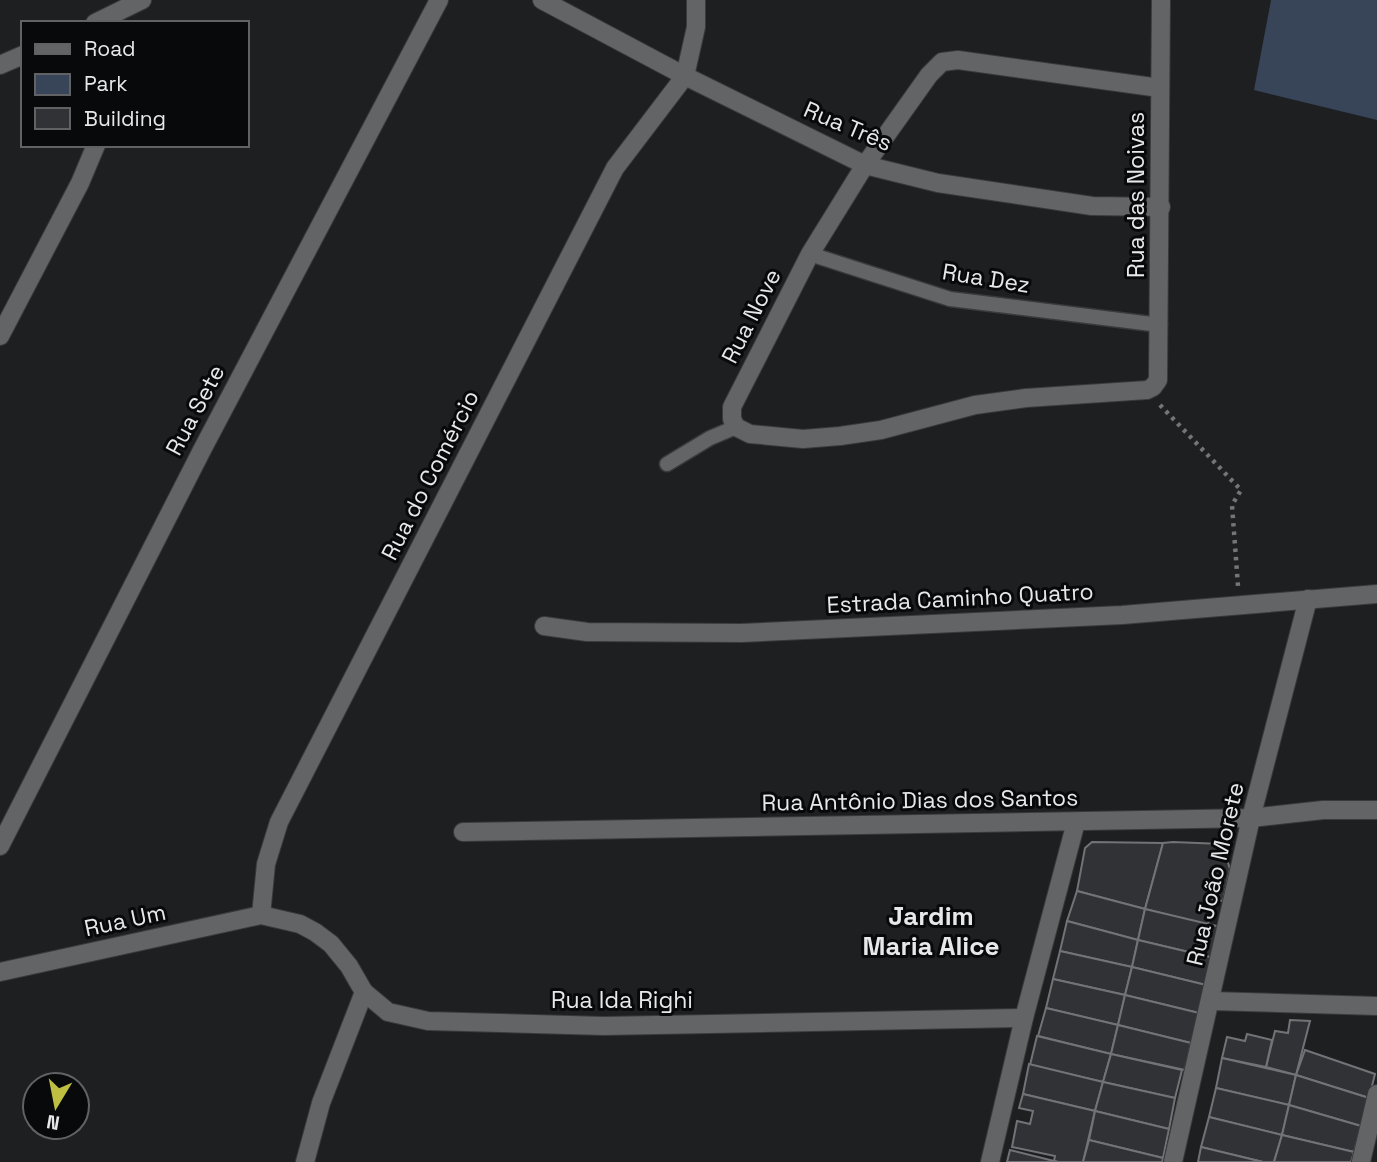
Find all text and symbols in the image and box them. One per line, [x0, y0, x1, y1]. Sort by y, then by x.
legend [21, 21, 248, 147]
text: Road [84, 35, 136, 62]
text: Park [84, 70, 128, 97]
street label: Rua Três [799, 94, 897, 158]
text: Building [84, 105, 166, 132]
street label: Rua das Noivas [1121, 112, 1151, 278]
street label: Rua Dez [940, 256, 1032, 300]
street label: Rua Nove [714, 264, 788, 368]
street label: Rua Sete [159, 359, 231, 461]
street label: Rua do Comércio [374, 385, 486, 565]
street label: Estrada Caminho Quatro [826, 576, 1094, 620]
street label: Rua João Morete [1179, 779, 1251, 969]
street label: Rua Antônio Dias dos Santos [761, 782, 1079, 818]
street label: Rua Um [81, 897, 169, 943]
district label: Jardim Maria Alice [862, 899, 1000, 963]
street label: Rua Ida Righi [551, 985, 693, 1015]
north arrow [21, 1071, 91, 1141]
text: N [45, 1109, 62, 1136]

